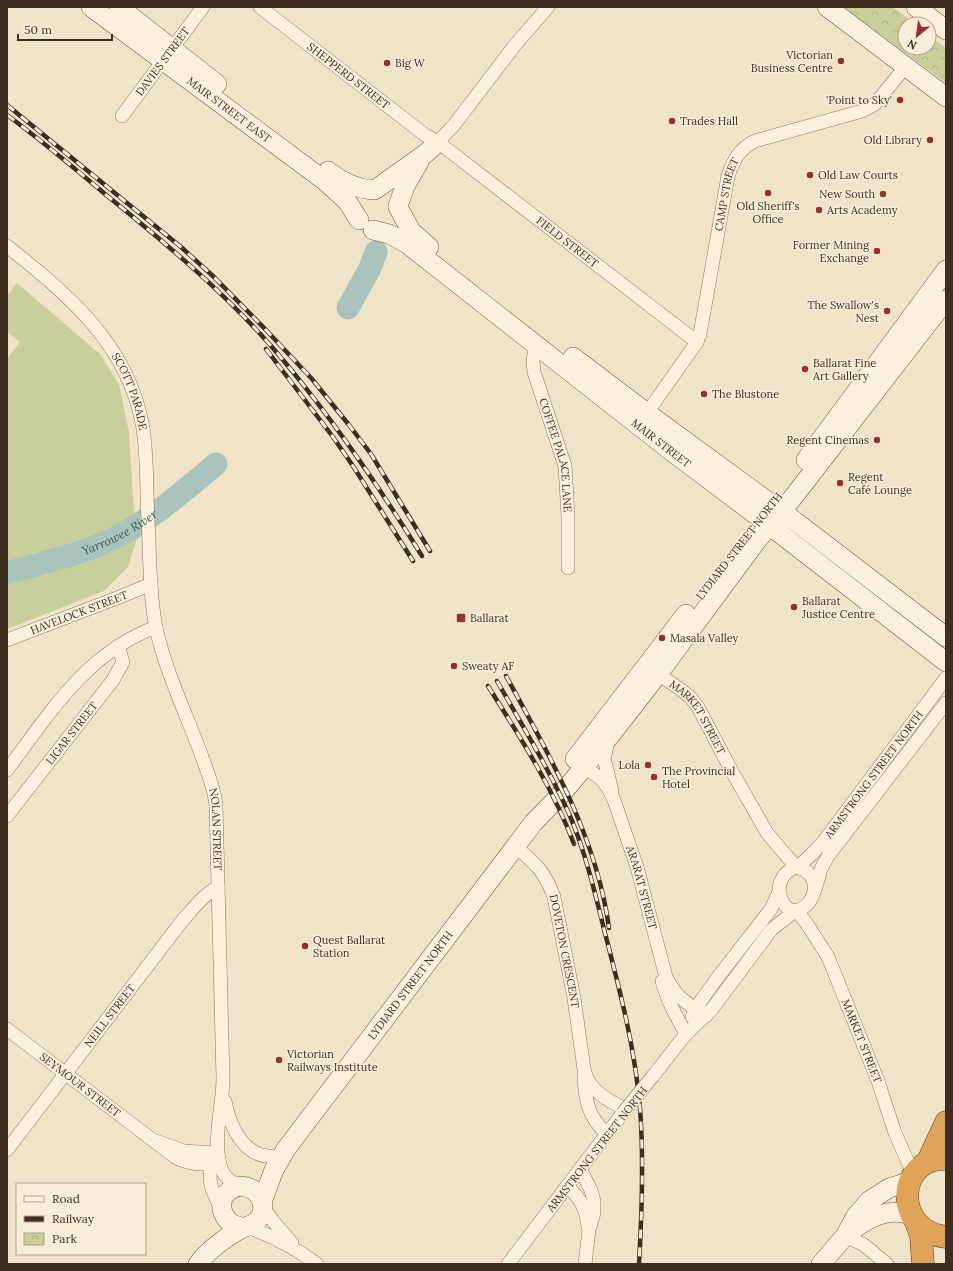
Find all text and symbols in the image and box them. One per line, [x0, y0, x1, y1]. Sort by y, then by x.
scale bar [18, 16, 112, 42]
north arrow [897, 16, 937, 56]
text: 50 m [24, 22, 52, 37]
street label: DAVIES STREET [132, 24, 193, 99]
text: N [905, 36, 919, 53]
street label: SHEPPERD STREET [304, 39, 393, 112]
place label: Victorian Business Centre [751, 48, 833, 75]
place label: Big W [395, 56, 426, 70]
marker: Victorian Business Centre [836, 56, 846, 66]
marker: Big W [382, 58, 392, 68]
street label: MAIR STREET EAST [184, 74, 274, 146]
place label: 'Point to Sky' [826, 93, 892, 107]
marker: 'Point to Sky' [895, 95, 905, 105]
place label: Trades Hall [680, 114, 738, 128]
marker: Trades Hall [667, 116, 677, 126]
place label: Old Library [864, 133, 922, 147]
marker: Old Library [925, 135, 935, 145]
street label: CAMP STREET [711, 155, 742, 232]
place label: Old Law Courts [818, 168, 898, 182]
marker: Old Law Courts [805, 170, 815, 180]
place label: New South [819, 187, 875, 201]
marker: Old Sheriff's Office [763, 188, 773, 198]
marker: New South [878, 189, 888, 199]
place label: Old Sheriff's Office [736, 199, 800, 226]
place label: Arts Academy [826, 203, 898, 217]
marker: Arts Academy [814, 205, 824, 215]
street label: FIELD STREET [533, 213, 601, 270]
place label: Former Mining Exchange [793, 238, 870, 265]
marker: Former Mining Exchange [872, 246, 882, 256]
place label: The Swallow's Nest [807, 298, 880, 325]
marker: The Swallow's Nest [882, 306, 892, 316]
street label: SCOTT PARADE [109, 350, 150, 431]
place label: Ballarat Fine Art Gallery [812, 356, 876, 383]
marker: Ballarat Fine Art Gallery [800, 364, 810, 374]
place label: The Blustone [712, 387, 779, 401]
marker: The Blustone [699, 389, 709, 399]
street label: COFFEE PALACE LANE [536, 396, 575, 513]
street label: MAIR STREET [629, 416, 694, 471]
place label: Regent Cinemas [786, 433, 869, 447]
marker: Regent Cinemas [872, 435, 882, 445]
place label: Regent Café Lounge [848, 470, 912, 497]
marker: Regent Café Lounge [835, 478, 845, 488]
street label: LYDIARD STREET NORTH [693, 490, 785, 602]
water label: Yarrowee River [80, 506, 160, 558]
street label: HAVELOCK STREET [28, 587, 130, 637]
place label: Ballarat Justice Centre [801, 594, 875, 621]
marker: Ballarat Justice Centre [789, 602, 799, 612]
place label: Ballarat [470, 611, 509, 625]
marker: Ballarat [455, 612, 467, 624]
place label: Masala Valley [670, 631, 739, 645]
marker: Masala Valley [657, 633, 667, 643]
place label: Sweaty AF [462, 659, 514, 673]
marker: Sweaty AF [449, 661, 459, 671]
street label: MARKET STREET [667, 677, 729, 757]
street label: LIGAR STREET [43, 699, 100, 767]
street label: ARMSTRONG STREET NORTH [821, 708, 926, 842]
place label: Lola [619, 758, 640, 772]
marker: Lola [643, 760, 653, 770]
place label: The Provincial Hotel [662, 764, 735, 791]
marker: The Provincial Hotel [649, 772, 659, 782]
street label: NOLAN STREET [206, 787, 225, 871]
street label: ARARAT STREET [623, 843, 660, 931]
street label: DOVETON CRESCENT [547, 893, 582, 1009]
street label: LYDIARD STREET NORTH [365, 928, 456, 1042]
place label: Quest Ballarat Station [313, 933, 386, 960]
marker: Quest Ballarat Station [300, 941, 310, 951]
street label: NEILL STREET [81, 981, 138, 1050]
street label: MARKET STREET [839, 997, 885, 1085]
place label: Victorian Railways Institute [286, 1047, 378, 1074]
street label: SEYMOUR STREET [37, 1050, 123, 1120]
marker: Victorian Railways Institute [274, 1055, 284, 1065]
street label: ARMSTRONG STREET NORTH [543, 1083, 650, 1215]
legend [16, 1183, 146, 1255]
text: Road [52, 1191, 80, 1206]
text: Railway [52, 1211, 95, 1226]
text: Park [52, 1231, 78, 1246]

